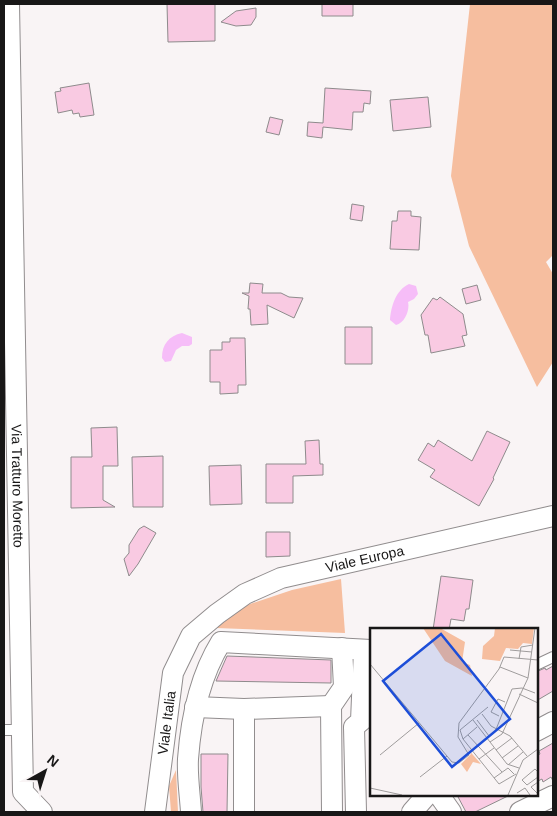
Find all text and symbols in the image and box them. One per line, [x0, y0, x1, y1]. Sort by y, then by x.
street label: Via Tratturo Moretto [8, 424, 27, 548]
street label: Viale Europa [324, 542, 406, 576]
inset map [370, 628, 537, 796]
street label: Viale Italia [154, 690, 179, 756]
north arrow [20, 746, 70, 796]
text: N [44, 751, 62, 770]

